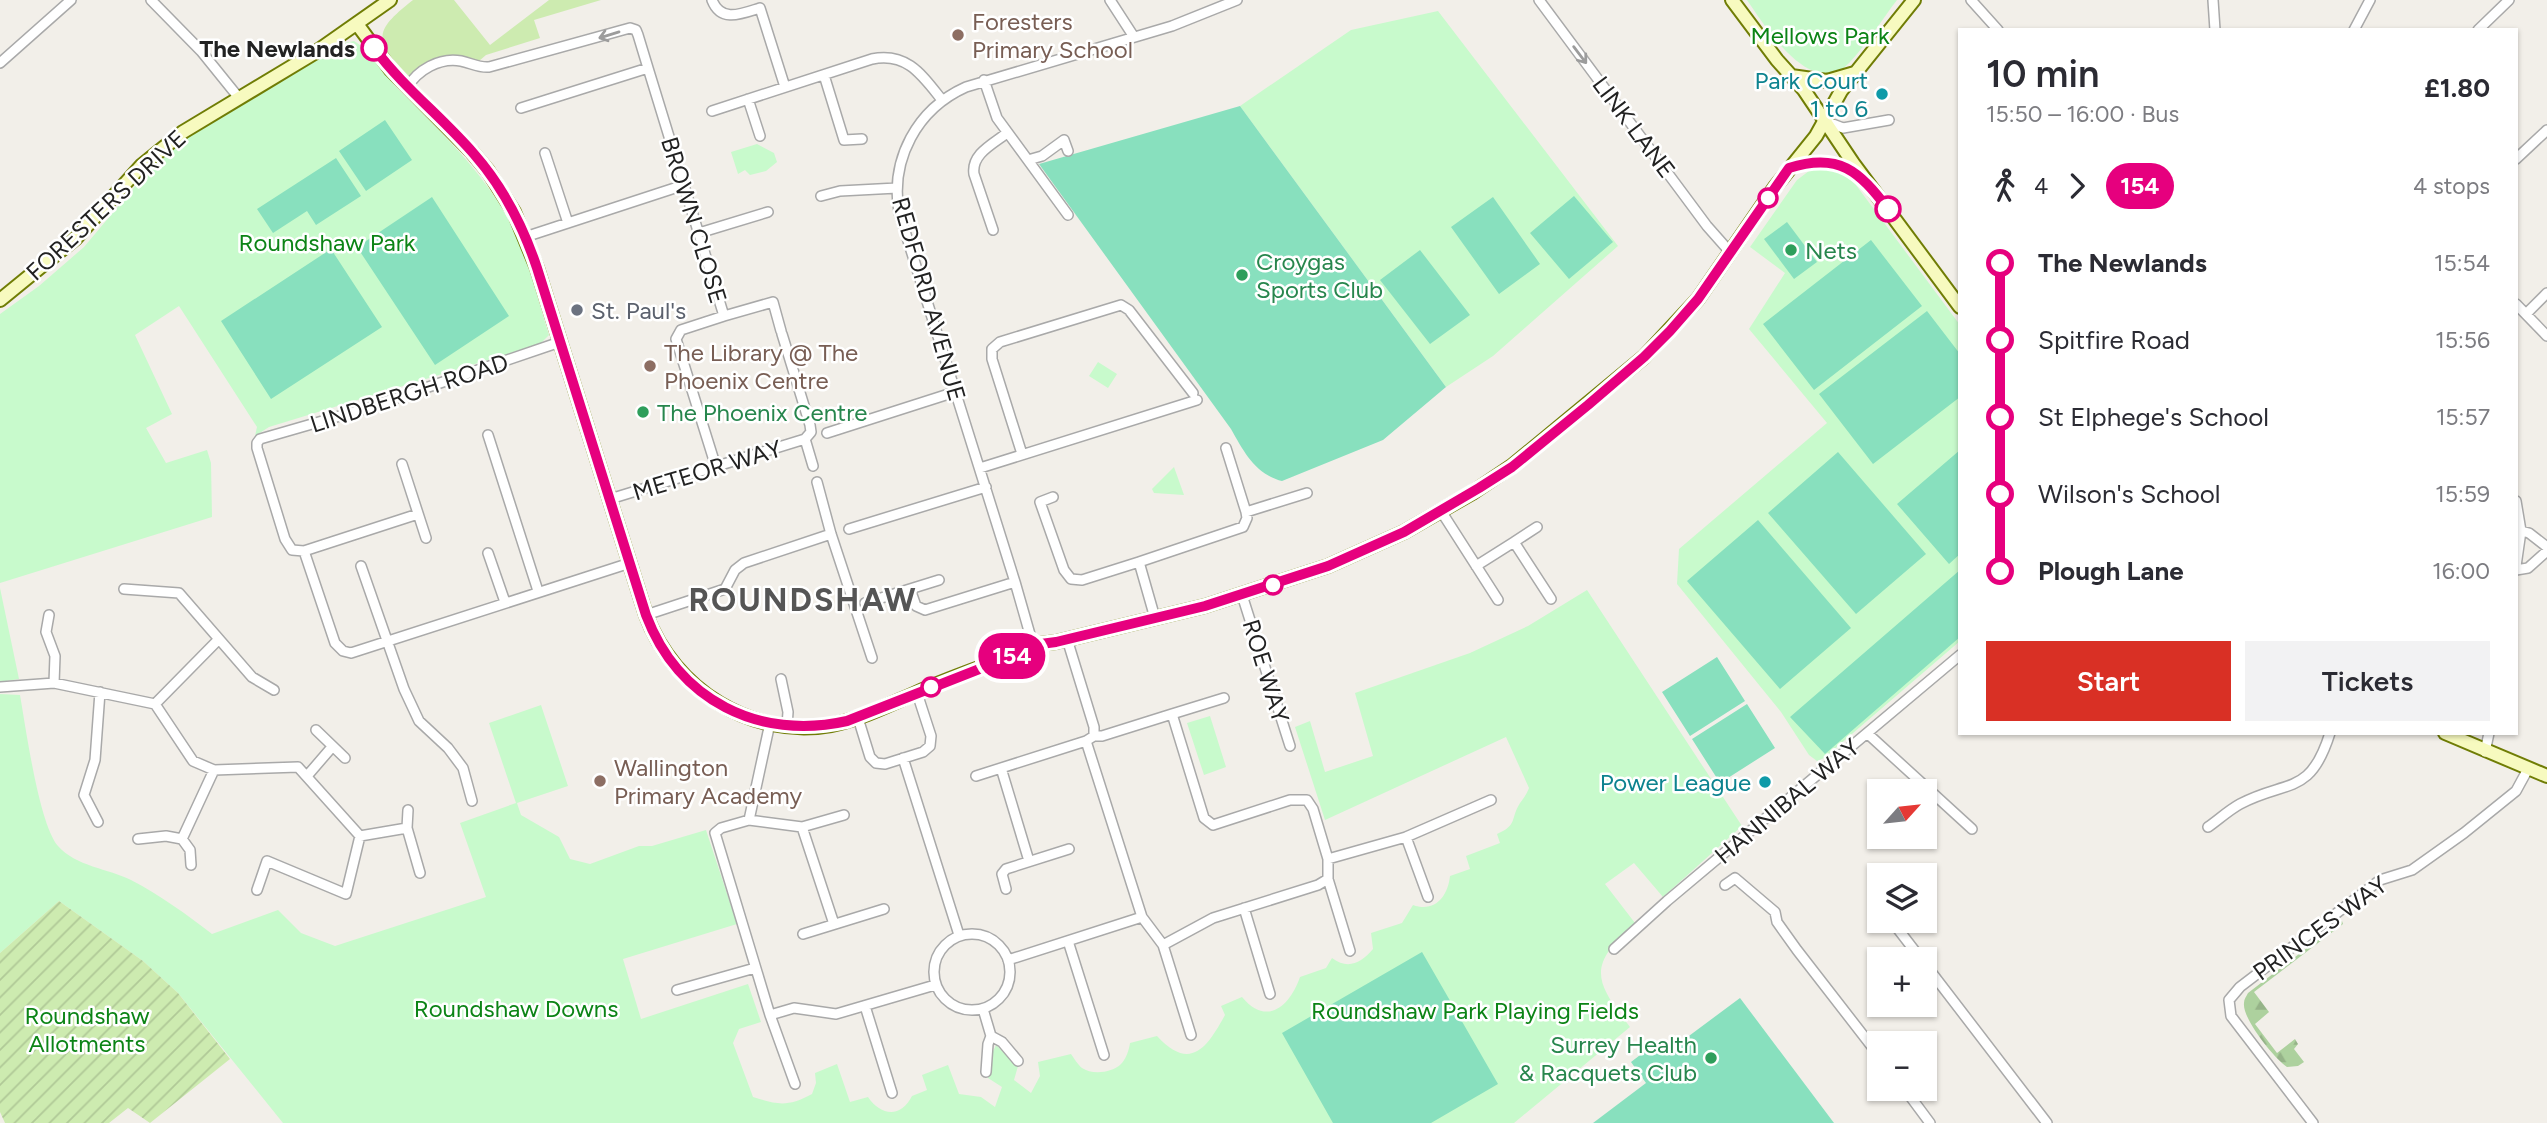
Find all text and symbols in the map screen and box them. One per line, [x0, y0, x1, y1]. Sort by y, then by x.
place label: Foresters Primary School [972, 7, 1133, 64]
park label: Mellows Park [1750, 21, 1890, 50]
marker: Foresters Primary School [950, 27, 966, 43]
one-way arrow [598, 29, 620, 42]
place label: The Newlands [199, 34, 355, 63]
marker: The Newlands [361, 35, 387, 61]
one-way arrow [1572, 45, 1587, 63]
text: 10 min [1986, 51, 2099, 97]
place label: Park Court 1 to 6 [1755, 66, 1868, 123]
street label: LINK LANE [1586, 70, 1682, 184]
text: £1.80 [2424, 72, 2490, 104]
marker: Park Court 1 to 6 [1874, 86, 1890, 102]
text: 15:50 – 16:00 · Bus [1986, 100, 2179, 128]
street label: FORESTERS DRIVE [20, 124, 192, 286]
street label: BROWN CLOSE [655, 133, 733, 307]
icon: walk [1986, 167, 2024, 205]
icon: forward [2058, 167, 2096, 205]
text: 154 [2120, 171, 2160, 200]
text: 4 [2034, 172, 2048, 200]
text: 4 stops [2413, 172, 2490, 200]
unlabelled marker [1758, 188, 1778, 208]
street label: REDFORD AVENUE [886, 194, 972, 404]
unlabelled marker [1875, 196, 1901, 222]
park label: Roundshaw Park [239, 228, 416, 257]
place label: Nets [1805, 236, 1857, 265]
marker: Nets [1783, 242, 1799, 258]
place label: Croygas Sports Club [1256, 247, 1383, 304]
text: The Newlands [2038, 247, 2207, 279]
text: 15:54 [2434, 249, 2490, 277]
marker: Croygas Sports Club [1234, 267, 1250, 283]
place label: St. Paul's [591, 296, 686, 325]
marker: St. Paul's [569, 302, 585, 318]
text: Spitfire Road [2038, 324, 2190, 356]
text: 15:56 [2435, 326, 2490, 354]
place label: The Library @ The Phoenix Centre [664, 338, 858, 395]
street label: LINDBERGH ROAD [306, 347, 512, 439]
marker: The Library @ The Phoenix Centre [642, 358, 658, 374]
place label: The Phoenix Centre [657, 398, 867, 427]
text: St Elphege's School [2038, 401, 2269, 433]
text: 15:57 [2436, 403, 2490, 431]
marker: The Phoenix Centre [635, 404, 651, 420]
street label: METEOR WAY [629, 433, 785, 506]
text: Wilson's School [2038, 478, 2221, 510]
text: 15:59 [2435, 480, 2490, 508]
text: Plough Lane [2038, 555, 2184, 587]
text: 16:00 [2432, 557, 2490, 585]
unlabelled marker [1263, 575, 1283, 595]
district label: ROUNDSHAW [688, 581, 918, 619]
street label: ROE WAY [1237, 616, 1296, 727]
line badge: 154 [972, 633, 1052, 679]
text: 154 [992, 641, 1032, 670]
button: Start [1986, 641, 2231, 721]
button: Tickets [2245, 641, 2490, 721]
unlabelled marker [921, 677, 941, 697]
street label: HANNIBAL WAY [1709, 732, 1866, 870]
place label: Wallington Primary Academy [614, 753, 803, 810]
place label: Power League [1600, 768, 1751, 797]
marker: Wallington Primary Academy [592, 773, 608, 789]
marker: Power League [1757, 774, 1773, 790]
north arrow [1867, 779, 1937, 849]
map controls [1867, 779, 1937, 1101]
button: layers [1867, 863, 1937, 933]
street label: PRINCES WAY [2247, 869, 2393, 986]
button: + [1867, 947, 1937, 1017]
park label: Roundshaw Downs [414, 994, 618, 1023]
park label: Roundshaw Park Playing Fields [1311, 996, 1639, 1025]
park label: Roundshaw Allotments [24, 1001, 150, 1058]
place label: Surrey Health & Racquets Club [1519, 1030, 1697, 1087]
button: − [1867, 1031, 1937, 1101]
marker: Surrey Health & Racquets Club [1703, 1050, 1719, 1066]

